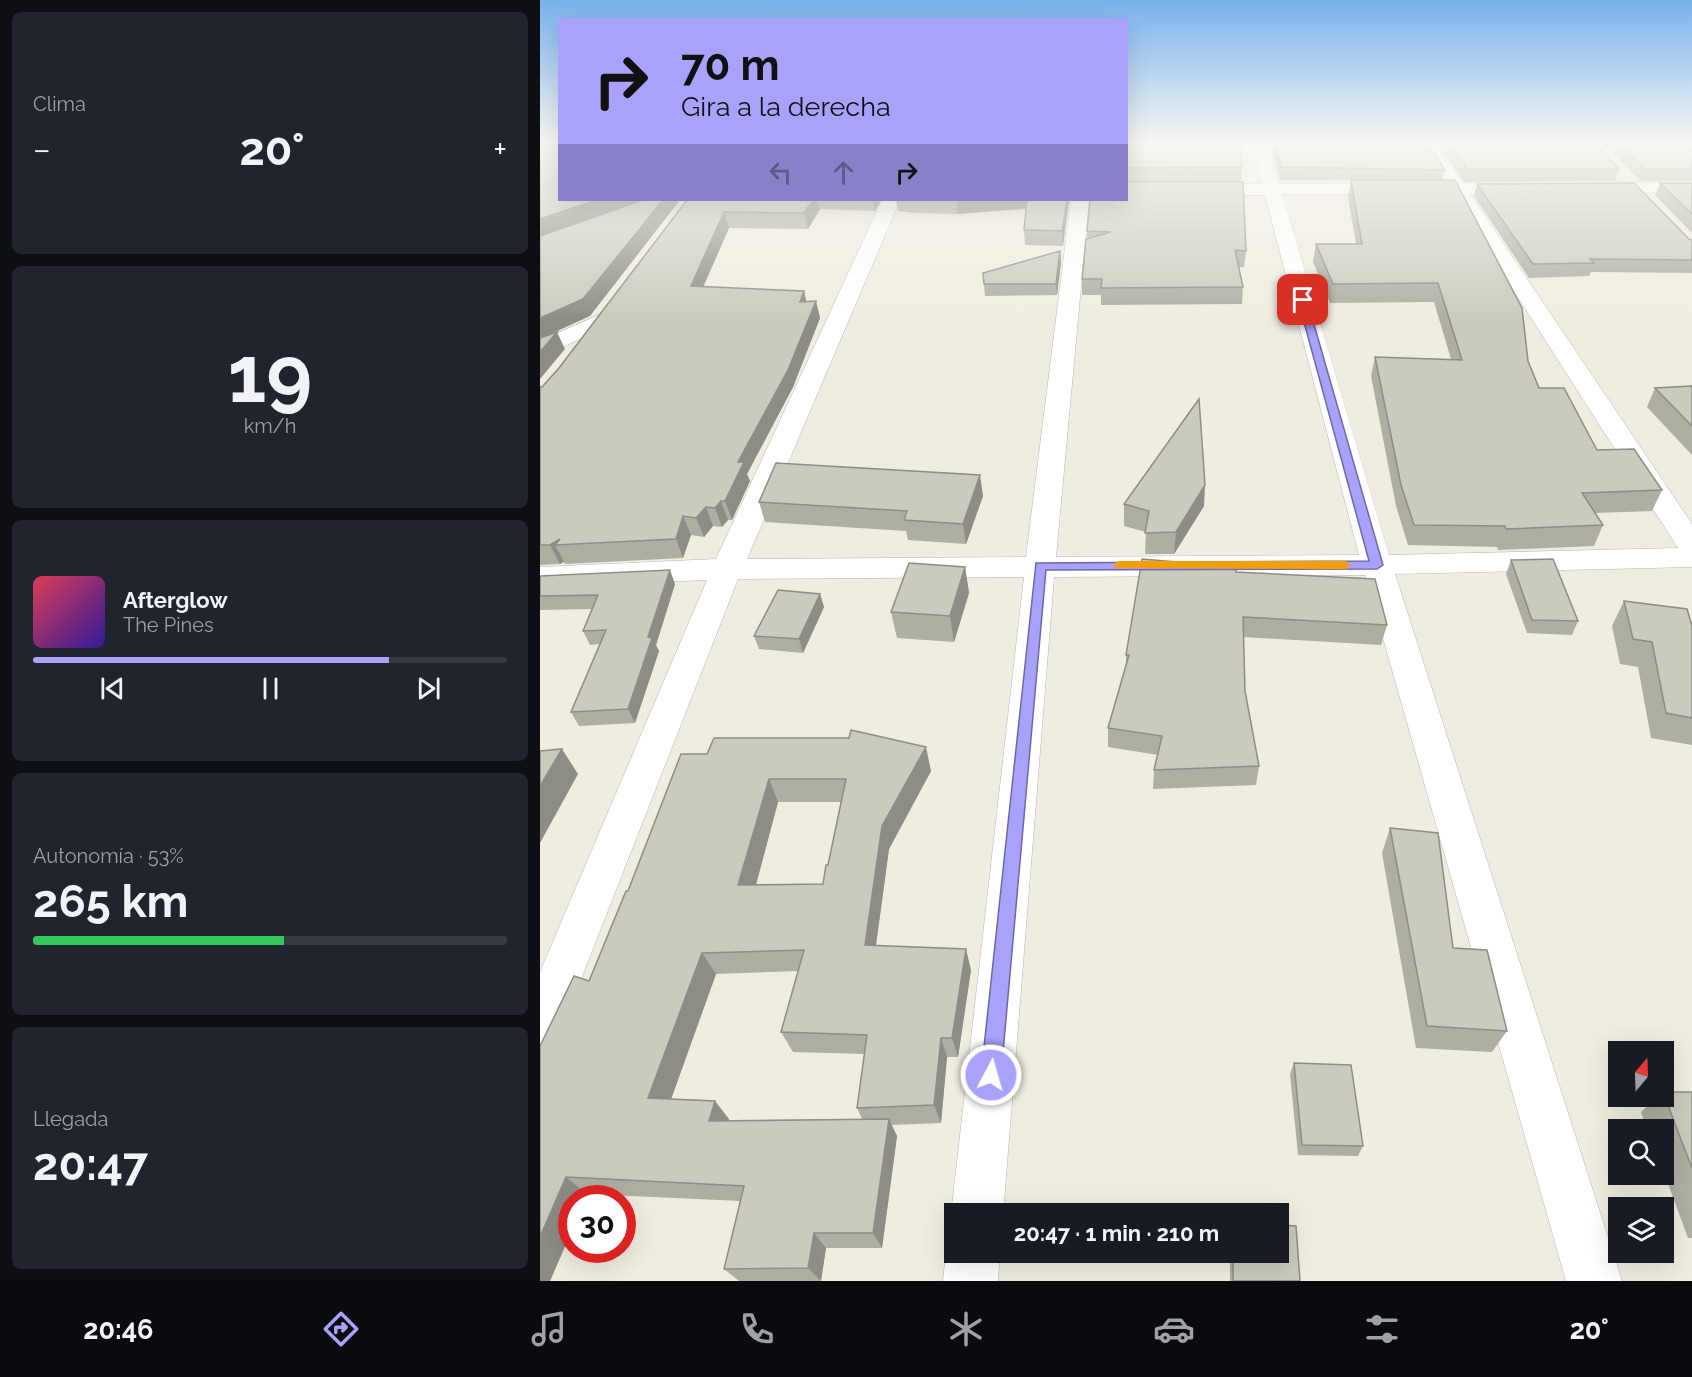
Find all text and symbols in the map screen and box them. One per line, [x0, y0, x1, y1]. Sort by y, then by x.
text: 70 m [681, 41, 780, 90]
icon: right [582, 42, 660, 120]
text: Gira a la derecha [681, 91, 891, 122]
text: Clima [33, 92, 86, 116]
text: 20° [239, 123, 305, 176]
text: − [33, 130, 51, 169]
text: + [493, 130, 507, 169]
icon: left [764, 156, 797, 189]
icon: ahead [827, 156, 860, 189]
icon: right [890, 156, 923, 189]
pin [1277, 274, 1328, 325]
icon: arrive [1286, 283, 1319, 316]
text: 19 [228, 329, 312, 420]
text: km/h [244, 414, 296, 438]
text: Afterglow [123, 587, 228, 613]
text: The Pines [123, 613, 214, 637]
icon: previous [96, 672, 129, 705]
icon: pause [254, 672, 287, 705]
icon: next [412, 672, 445, 705]
text: Autonomía · 53% [33, 844, 184, 868]
text: 265 km [33, 875, 188, 928]
north arrow [1608, 1041, 1674, 1107]
map controls [1608, 1041, 1674, 1263]
position arrow [959, 1043, 1023, 1107]
text: Llegada [33, 1107, 108, 1131]
button: search [1608, 1119, 1674, 1185]
text: 20:47 [33, 1138, 148, 1191]
speed limit sign: 30 [558, 1185, 636, 1263]
button: layers [1608, 1197, 1674, 1263]
text: 20:47 · 1 min · 210 m [1014, 1220, 1219, 1246]
icon: directions [320, 1308, 362, 1350]
icon: music [528, 1308, 570, 1350]
icon: phone [736, 1308, 778, 1350]
icon: climate [945, 1308, 987, 1350]
icon: car [1153, 1308, 1195, 1350]
icon: filters [1361, 1308, 1403, 1350]
text: 20:46 [83, 1314, 153, 1345]
text: 20° [1570, 1314, 1609, 1345]

